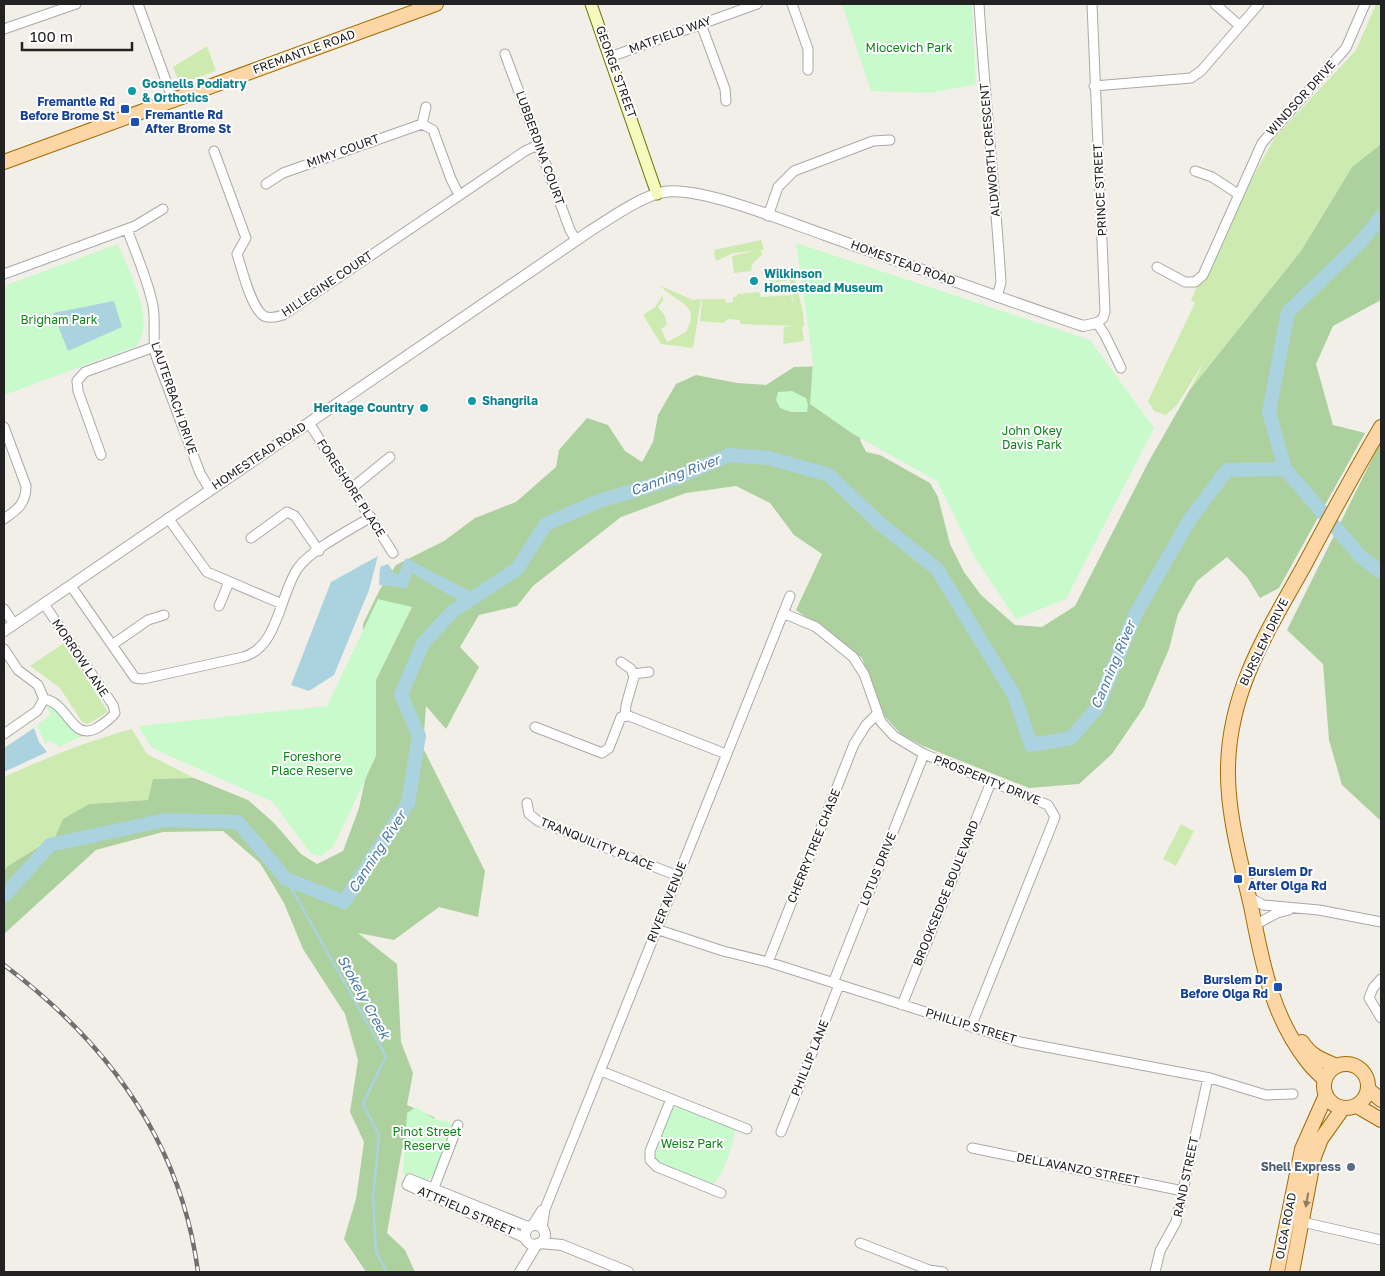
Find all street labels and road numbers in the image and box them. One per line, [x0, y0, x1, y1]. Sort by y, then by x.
street label: MATFIELD WAY [627, 13, 713, 56]
street label: GEORGE STREET [593, 24, 640, 120]
street label: FREMANTLE ROAD [251, 26, 357, 77]
street label: WINDSOR DRIVE [1263, 57, 1338, 138]
street label: ALDWORTH CRESCENT [976, 82, 1003, 218]
street label: LUBBERDINA COURT [513, 89, 568, 207]
street label: MIMY COURT [304, 130, 382, 171]
street label: PRINCE STREET [1090, 143, 1109, 237]
street label: HOMESTEAD ROAD [849, 237, 958, 289]
street label: HILLEGINE COURT [278, 247, 376, 320]
street label: LAUTERBACH DRIVE [148, 340, 201, 456]
street label: HOMESTEAD ROAD [209, 418, 309, 493]
street label: FORESHORE PLACE [314, 436, 389, 540]
street label: BURSLEM DRIVE [1236, 595, 1291, 688]
street label: MORROW LANE [49, 616, 112, 699]
street label: PROSPERITY DRIVE [932, 751, 1043, 808]
street label: CHERRYTREE CHASE [784, 786, 843, 905]
street label: TRANQUILITY PLACE [538, 814, 656, 873]
street label: BROOKSEDGE BOULEVARD [909, 818, 982, 968]
street label: LOTUS DRIVE [856, 830, 899, 908]
street label: RIVER AVENUE [643, 859, 690, 944]
street label: PHILLIP STREET [924, 1005, 1019, 1047]
street label: PHILLIP LANE [787, 1018, 832, 1098]
street label: RAND STREET [1170, 1135, 1201, 1219]
street label: DELLAVANZO STREET [1015, 1149, 1142, 1188]
street label: ATTFIELD STREET [416, 1182, 517, 1239]
street label: OLGA ROAD [1272, 1191, 1299, 1261]

